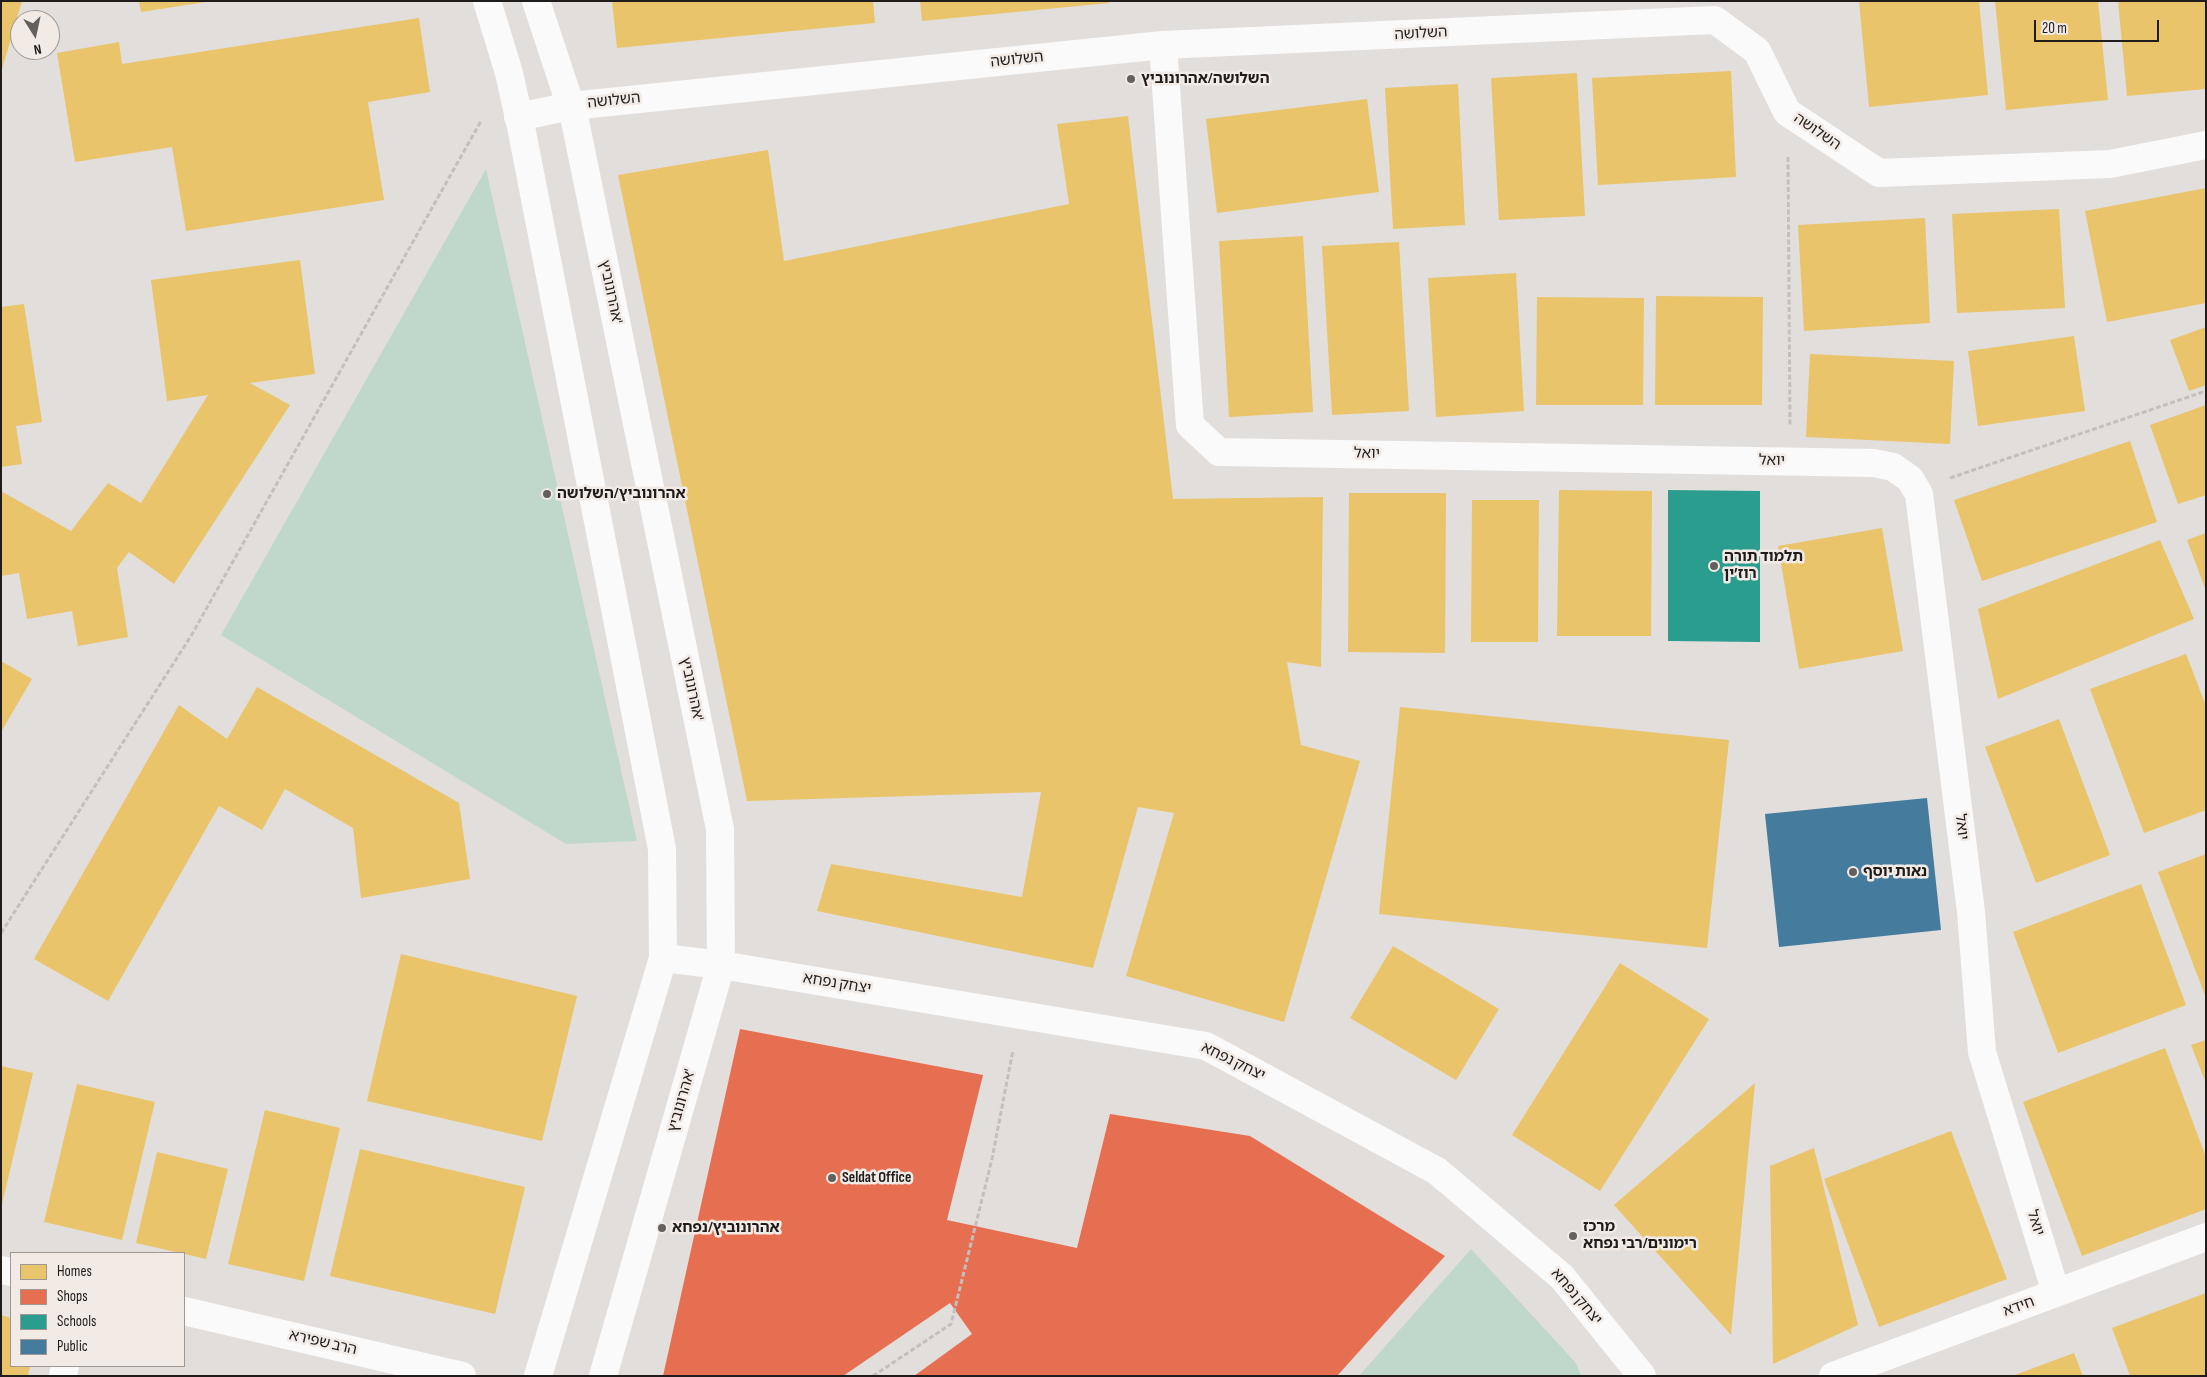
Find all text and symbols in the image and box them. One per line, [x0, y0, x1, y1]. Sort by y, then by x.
north arrow [10, 10, 60, 60]
scale bar [2037, 10, 2162, 42]
text: 20 m [2042, 19, 2067, 38]
street label: השלושה [1394, 24, 1448, 44]
text: N [32, 40, 43, 58]
street label: השלושה [990, 48, 1044, 72]
place label: השלושה/אהרונוביץ [1141, 70, 1270, 88]
marker: השלושה/אהרונוביץ [1125, 73, 1137, 85]
street label: השלושה [587, 89, 641, 113]
street label: השלושה [1790, 110, 1844, 154]
street label: אהרונוביץ' [594, 259, 626, 325]
street label: יואל [1354, 445, 1380, 463]
street label: יואל [1759, 452, 1785, 470]
place label: אהרונוביץ/השלושה [557, 485, 686, 503]
marker: אהרונוביץ/השלושה [541, 488, 553, 500]
place label: תלמוד תורה רוז’ין [1724, 548, 1803, 583]
marker: תלמוד תורה רוז’ין [1708, 560, 1720, 572]
street label: אהרונוביץ' [675, 656, 707, 722]
street label: יואל [1950, 813, 1972, 841]
place label: נאות יוסף [1863, 863, 1927, 881]
marker: נאות יוסף [1847, 866, 1859, 878]
street label: יצחק נפחא [802, 970, 872, 998]
street label: יצחק נפחא [1198, 1039, 1268, 1085]
street label: אהרונוביץ' [664, 1067, 700, 1135]
place label: Seldat Office [842, 1169, 911, 1187]
marker: Seldat Office [826, 1172, 838, 1184]
street label: יואל [2023, 1208, 2047, 1238]
place label: מרכז רימונים/רבי נפחא [1583, 1218, 1697, 1253]
place label: אהרונוביץ/נפחא [672, 1219, 780, 1237]
marker: אהרונוביץ/נפחא [656, 1222, 668, 1234]
marker: מרכז רימונים/רבי נפחא [1567, 1230, 1579, 1242]
legend [10, 1252, 185, 1367]
text: Homes [57, 1262, 92, 1281]
street label: יצחק נפחא [1547, 1265, 1605, 1329]
text: Shops [57, 1287, 88, 1306]
street label: חידא [2001, 1293, 2037, 1321]
text: Schools [57, 1312, 96, 1331]
street label: הרב שפירא [287, 1326, 359, 1360]
text: Public [57, 1337, 88, 1356]

